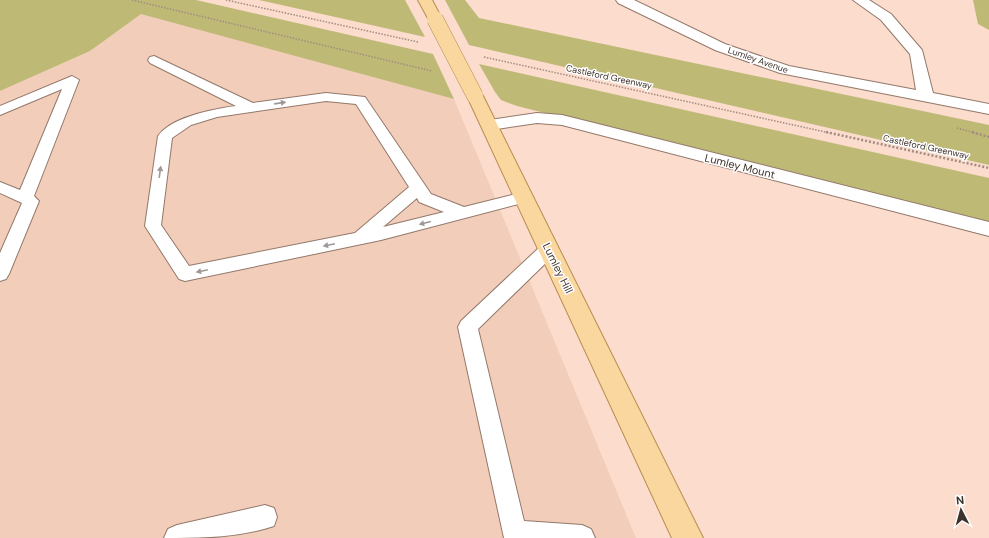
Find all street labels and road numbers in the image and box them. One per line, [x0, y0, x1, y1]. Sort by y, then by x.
street label: Lumley Avenue [726, 44, 790, 76]
street label: Castleford Greenway [565, 62, 653, 92]
street label: Castleford Greenway [882, 132, 970, 162]
street label: Lumley Mount [703, 150, 777, 182]
street label: Lumley Hill [540, 240, 576, 296]

